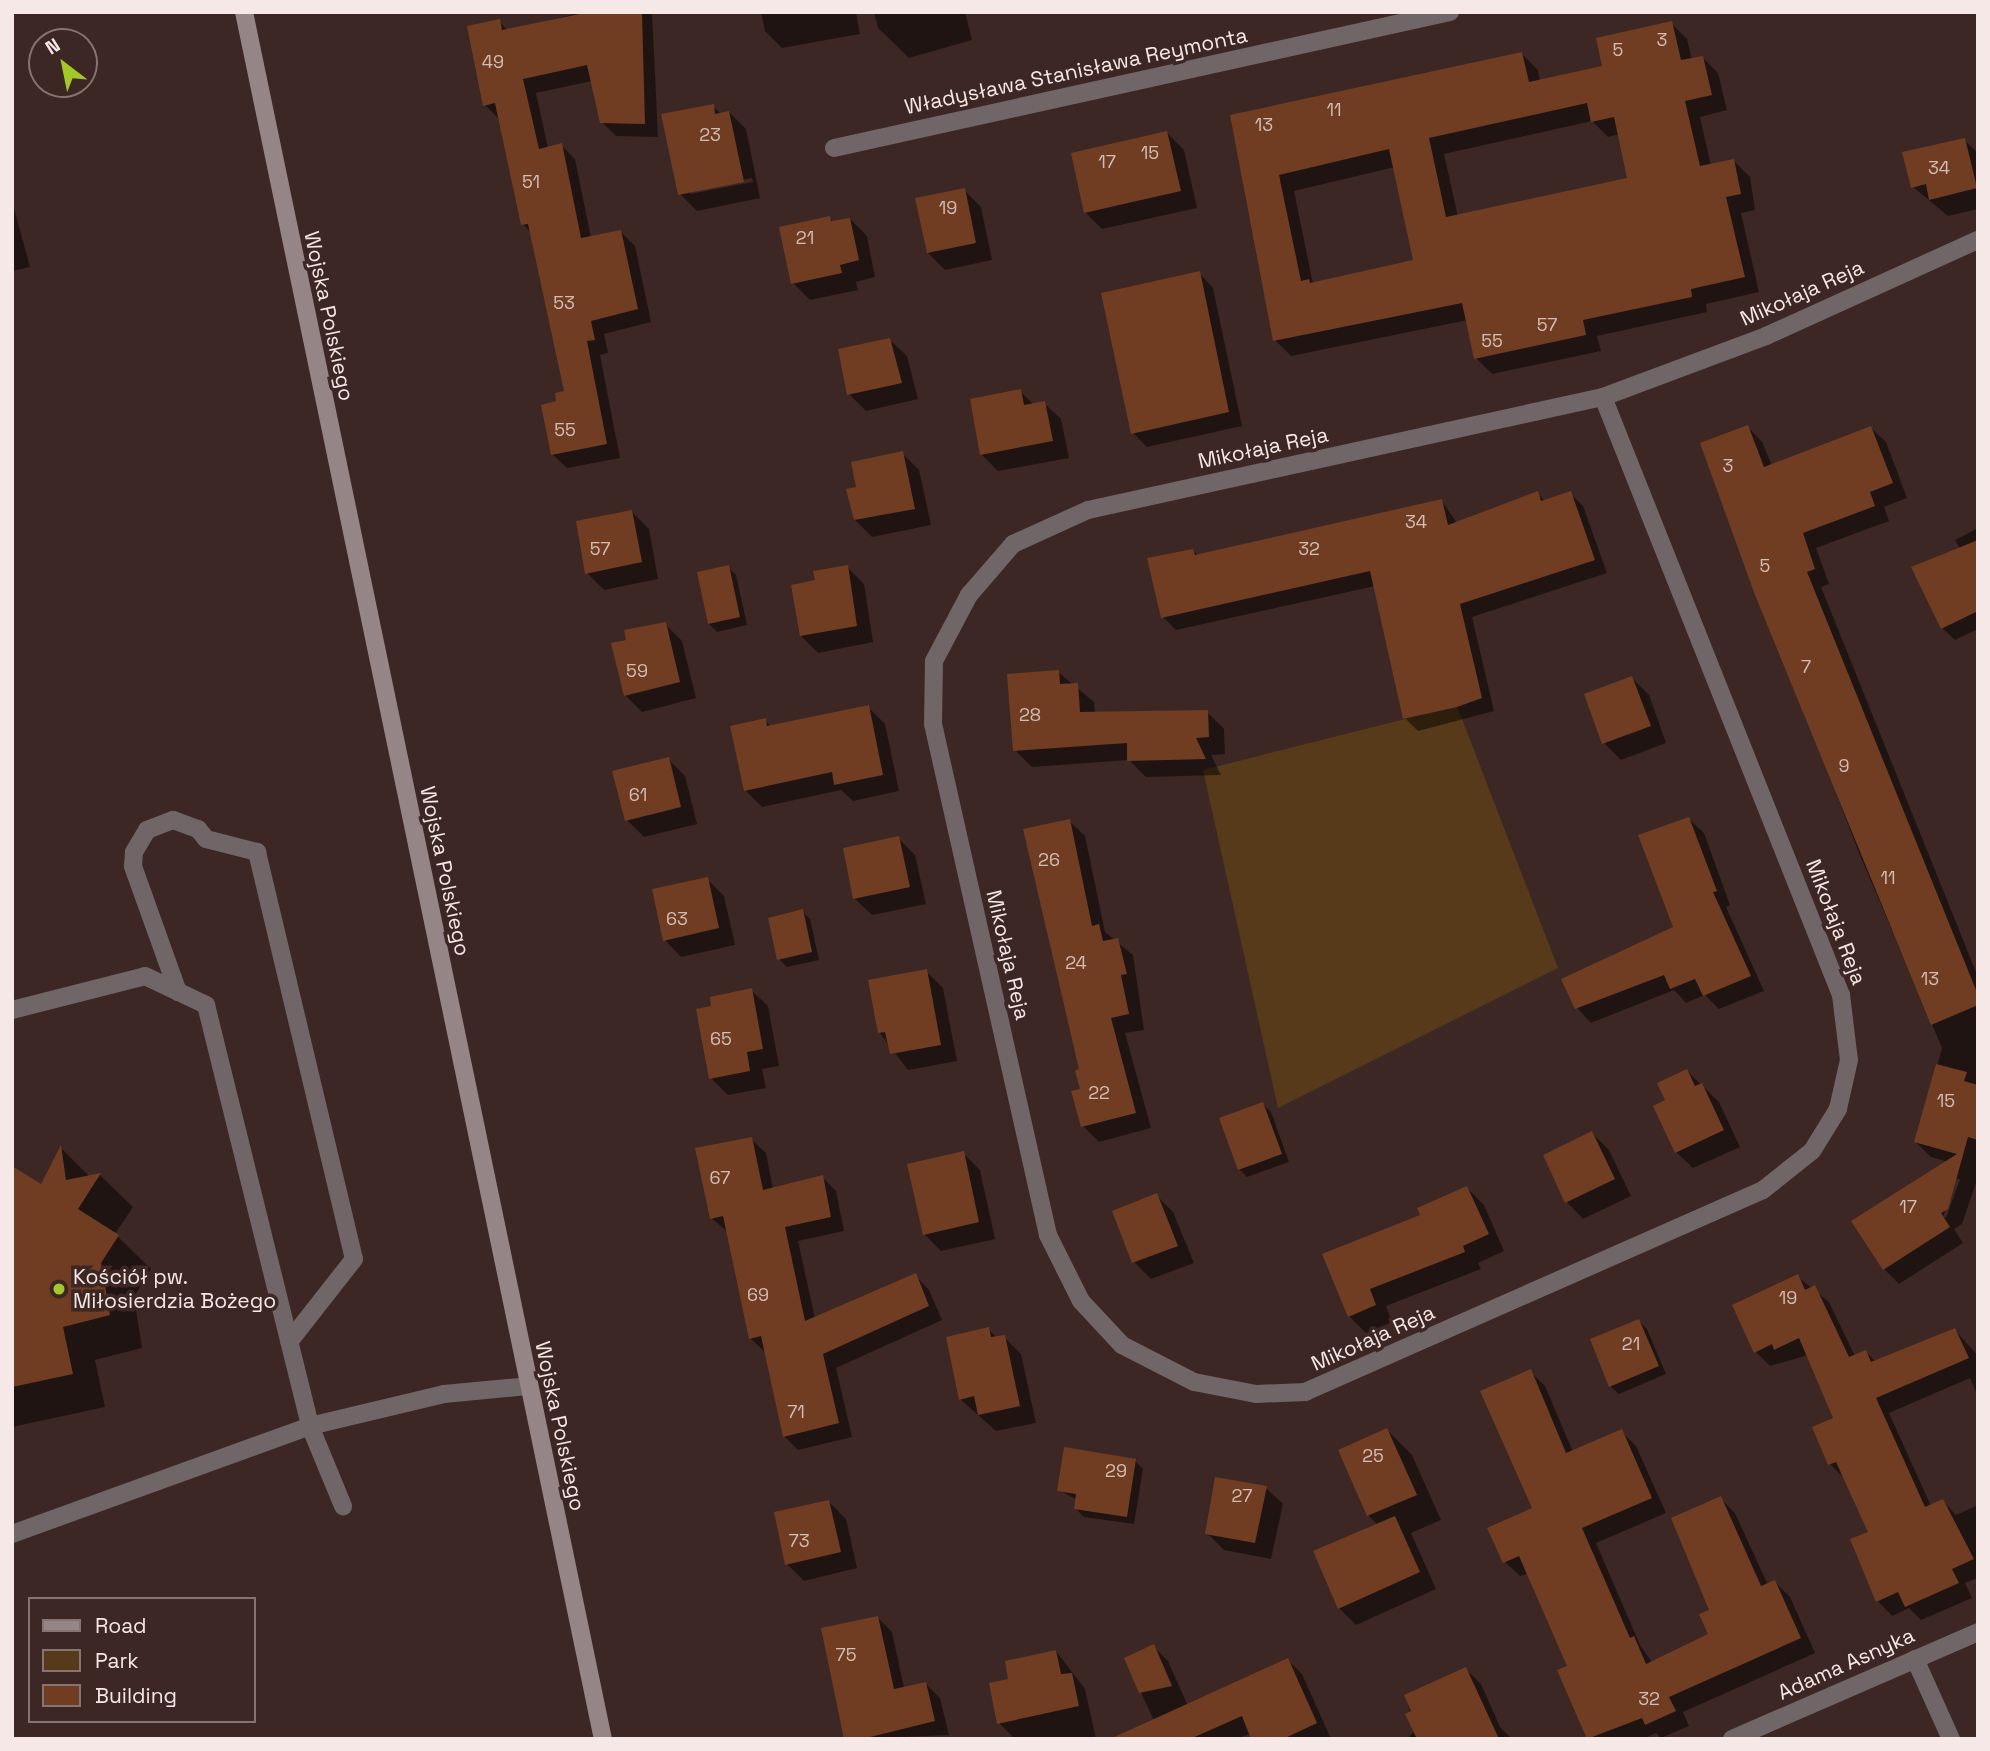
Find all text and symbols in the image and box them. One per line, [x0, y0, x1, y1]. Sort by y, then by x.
street label: Władysława Stanisława Reymonta [902, 22, 1250, 120]
north arrow [28, 28, 98, 98]
house number: 3 [1657, 29, 1667, 51]
text: N [41, 32, 65, 60]
house number: 5 [1613, 39, 1623, 61]
house number: 49 [482, 51, 504, 73]
house number: 11 [1326, 99, 1342, 121]
house number: 13 [1255, 114, 1273, 136]
house number: 23 [699, 124, 721, 146]
house number: 15 [1141, 142, 1159, 164]
house number: 17 [1098, 151, 1116, 173]
house number: 34 [1928, 157, 1950, 179]
house number: 51 [522, 171, 540, 193]
house number: 19 [939, 197, 957, 219]
house number: 21 [796, 227, 814, 249]
street label: Wojska Polskiego [299, 229, 359, 403]
street label: Mikołaja Reja [1736, 255, 1868, 331]
house number: 53 [553, 292, 575, 314]
house number: 57 [1537, 314, 1557, 336]
house number: 55 [1481, 330, 1503, 352]
house number: 55 [554, 419, 576, 441]
street label: Mikołaja Reja [1196, 422, 1330, 474]
house number: 3 [1723, 455, 1733, 477]
house number: 34 [1405, 511, 1427, 533]
house number: 57 [590, 538, 610, 560]
house number: 32 [1298, 538, 1320, 560]
house number: 5 [1760, 555, 1770, 577]
house number: 7 [1801, 656, 1811, 678]
house number: 59 [626, 660, 648, 682]
house number: 28 [1019, 704, 1041, 726]
house number: 9 [1838, 755, 1850, 777]
street label: Wojska Polskiego [415, 784, 475, 958]
house number: 61 [629, 784, 647, 806]
house number: 26 [1038, 849, 1060, 871]
street label: Mikołaja Reja [1801, 856, 1871, 988]
house number: 11 [1880, 867, 1896, 889]
street label: Mikołaja Reja [981, 888, 1035, 1022]
house number: 63 [666, 908, 688, 930]
house number: 24 [1065, 952, 1087, 974]
house number: 13 [1921, 968, 1939, 990]
house number: 65 [710, 1028, 732, 1050]
house number: 22 [1088, 1082, 1110, 1104]
house number: 15 [1937, 1090, 1955, 1112]
house number: 67 [710, 1167, 730, 1189]
house number: 17 [1899, 1196, 1917, 1218]
place label: Kościół pw. Miłosierdzia Bożego [73, 1264, 276, 1314]
marker: Kościół pw. Miłosierdzia Bożego [51, 1281, 67, 1297]
house number: 69 [747, 1284, 769, 1306]
house number: 19 [1779, 1287, 1797, 1309]
street label: Mikołaja Reja [1307, 1300, 1439, 1376]
house number: 21 [1622, 1333, 1640, 1355]
street label: Wojska Polskiego [530, 1339, 590, 1513]
house number: 71 [787, 1401, 805, 1423]
house number: 25 [1362, 1445, 1384, 1467]
house number: 29 [1105, 1460, 1127, 1482]
house number: 27 [1232, 1485, 1252, 1507]
house number: 73 [788, 1530, 810, 1552]
legend [28, 1597, 256, 1723]
text: Road [95, 1612, 147, 1639]
street label: Adama Asnyka [1774, 1623, 1918, 1705]
house number: 75 [836, 1644, 856, 1666]
text: Park [95, 1647, 139, 1674]
text: Building [95, 1682, 177, 1709]
house number: 32 [1638, 1688, 1660, 1710]

